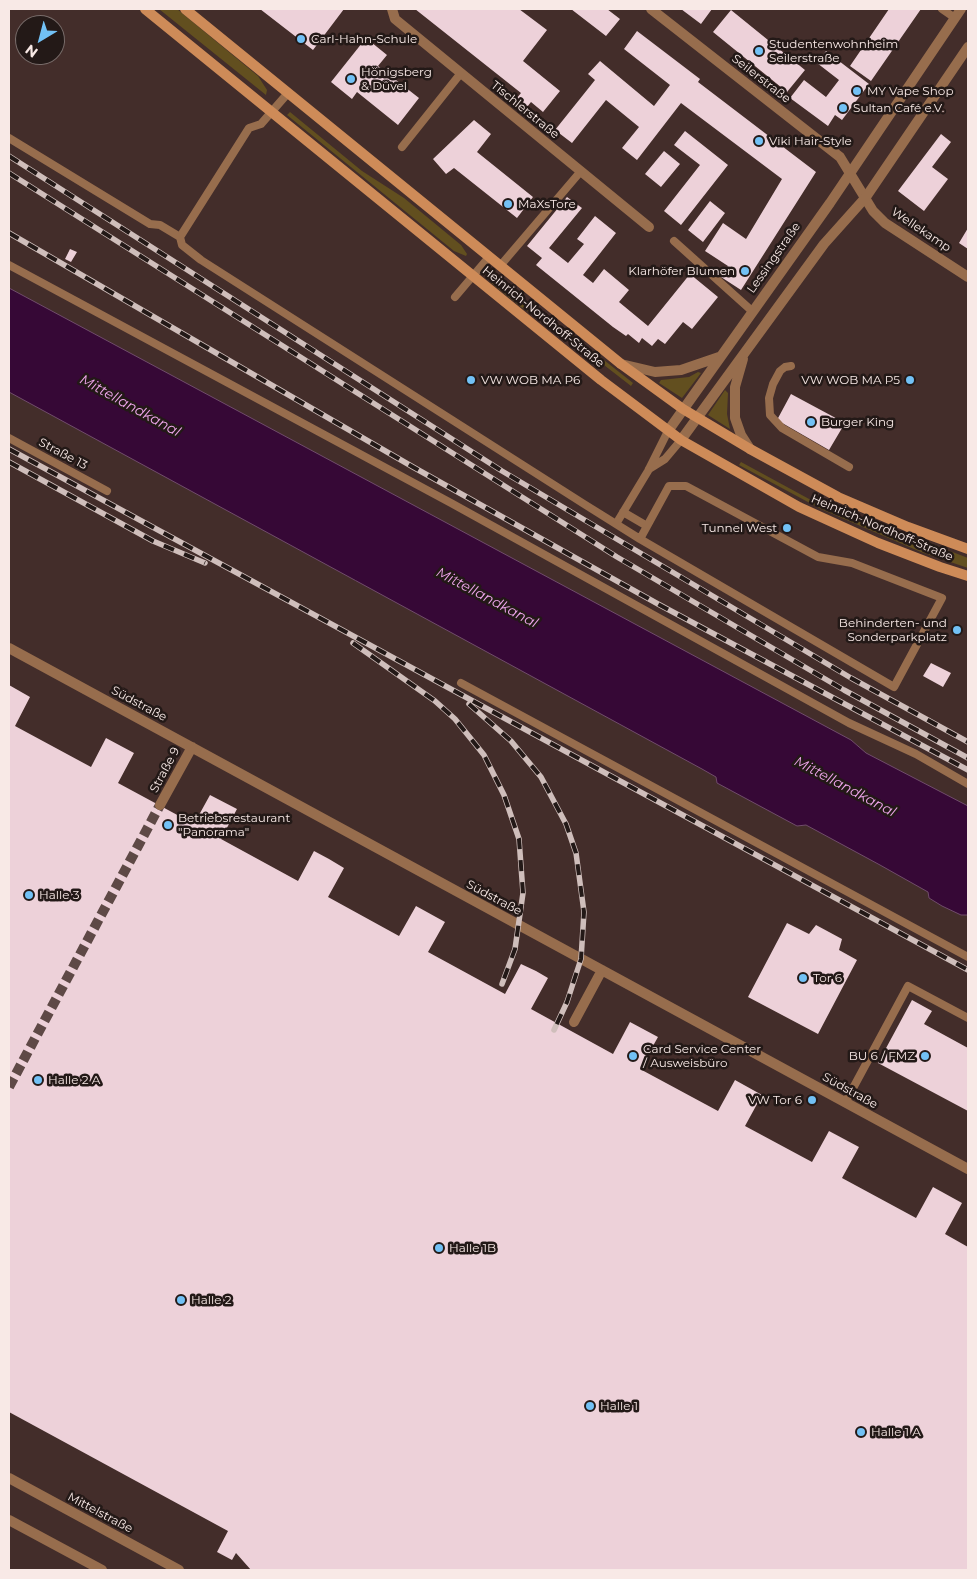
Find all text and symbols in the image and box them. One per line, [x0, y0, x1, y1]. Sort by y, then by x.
north arrow [15, 15, 65, 65]
place label: Carl-Hahn-Schule [311, 32, 417, 46]
marker: Carl-Hahn-Schule [295, 33, 307, 45]
place label: Studentenwohnheim Seilerstraße [769, 37, 898, 65]
text: N [22, 41, 42, 62]
marker: Studentenwohnheim Seilerstraße [753, 45, 765, 57]
street label: Seilerstraße [729, 52, 793, 106]
place label: Hönigsberg & Düvel [361, 65, 432, 93]
marker: Hönigsberg & Düvel [345, 73, 357, 85]
street label: Tischlerstraße [488, 78, 562, 142]
place label: MY Vape Shop [867, 84, 954, 98]
marker: MY Vape Shop [851, 85, 863, 97]
place label: Sultan Café e.V. [853, 101, 944, 115]
marker: Sultan Café e.V. [837, 102, 849, 114]
place label: Viki Hair-Style [769, 134, 852, 148]
marker: Viki Hair-Style [753, 135, 765, 147]
place label: MaXsTore [518, 197, 576, 211]
marker: MaXsTore [502, 198, 514, 210]
street label: Wellekamp [889, 205, 953, 255]
street label: Lessingstraße [744, 220, 804, 296]
street label: Heinrich-Nordhoff-Straße [479, 263, 607, 371]
place label: Klarhöfer Blumen [628, 264, 735, 278]
marker: Klarhöfer Blumen [739, 265, 751, 277]
water label: Mittellandkanal [77, 371, 183, 441]
place label: VW WOB MA P6 [481, 373, 580, 387]
place label: VW WOB MA P5 [801, 373, 900, 387]
marker: VW WOB MA P6 [465, 374, 477, 386]
marker: VW WOB MA P5 [904, 374, 916, 386]
place label: Burger King [821, 415, 894, 429]
marker: Burger King [805, 416, 817, 428]
street label: Straße 13 [36, 435, 90, 473]
street label: Heinrich-Nordhoff-Straße [809, 492, 955, 564]
place label: Tunnel West [702, 521, 777, 535]
marker: Tunnel West [781, 522, 793, 534]
water label: Mittellandkanal [433, 564, 541, 632]
place label: Behinderten- und Sonderparkplatz [839, 616, 947, 644]
marker: Behinderten- und Sonderparkplatz [951, 624, 963, 636]
street label: Südstraße [109, 683, 169, 725]
street label: Straße 9 [147, 745, 183, 795]
water label: Mittellandkanal [791, 753, 899, 821]
place label: Betriebsrestaurant "Panorama" [178, 811, 290, 839]
marker: Betriebsrestaurant "Panorama" [162, 819, 174, 831]
street label: Südstraße [464, 877, 524, 919]
place label: Halle 3 [39, 888, 79, 902]
marker: Halle 3 [23, 889, 35, 901]
place label: Tor 6 [813, 971, 842, 985]
marker: Tor 6 [797, 972, 809, 984]
place label: Card Service Center / Ausweisbüro [643, 1042, 761, 1070]
place label: BU 6 / FMZ [849, 1049, 915, 1063]
marker: Card Service Center / Ausweisbüro [627, 1050, 639, 1062]
marker: BU 6 / FMZ [919, 1050, 931, 1062]
street label: Südstraße [820, 1070, 880, 1112]
place label: Halle 2 A [48, 1073, 100, 1087]
marker: Halle 2 A [32, 1074, 44, 1086]
place label: VW Tor 6 [748, 1093, 802, 1107]
marker: VW Tor 6 [806, 1094, 818, 1106]
place label: Halle 1B [449, 1241, 496, 1255]
marker: Halle 1B [433, 1242, 445, 1254]
place label: Halle 2 [191, 1293, 231, 1307]
marker: Halle 2 [175, 1294, 187, 1306]
place label: Halle 1 [600, 1399, 638, 1413]
marker: Halle 1 [584, 1400, 596, 1412]
place label: Halle 1 A [871, 1425, 921, 1439]
marker: Halle 1 A [855, 1426, 867, 1438]
street label: Mittelstraße [65, 1490, 135, 1536]

